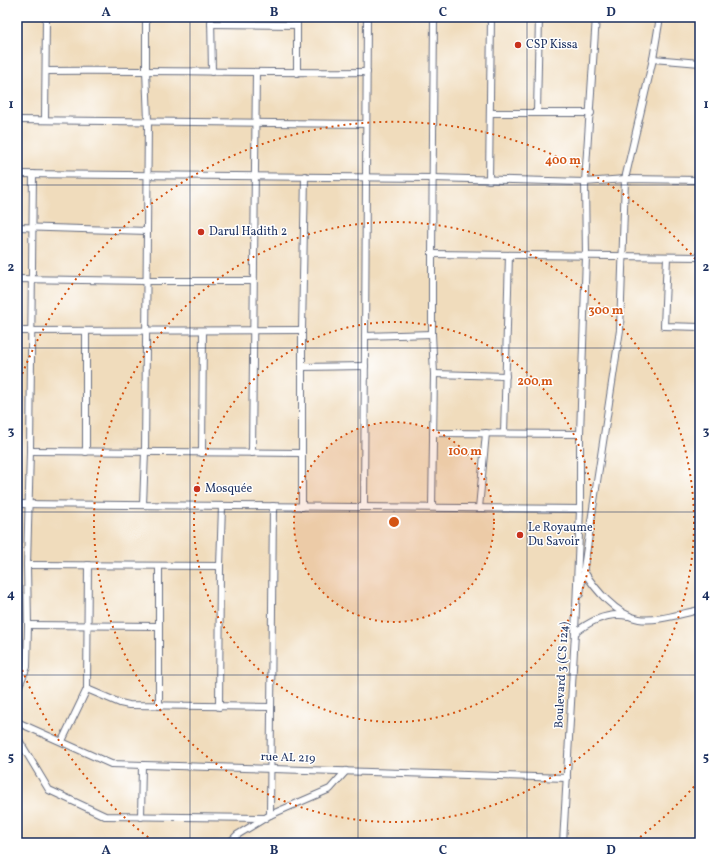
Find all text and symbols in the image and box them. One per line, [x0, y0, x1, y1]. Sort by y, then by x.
text: A [101, 4, 111, 22]
text: B [270, 4, 279, 22]
text: C [439, 4, 447, 22]
text: D [606, 4, 616, 22]
place label: CSP Kissa [526, 37, 578, 53]
marker: CSP Kissa [513, 40, 523, 50]
text: 1 [8, 96, 14, 114]
text: 1 [703, 96, 709, 114]
text: 400 m [545, 153, 581, 169]
place label: Darul Hadith 2 [209, 224, 287, 240]
marker: Darul Hadith 2 [196, 227, 206, 237]
text: 2 [8, 259, 15, 277]
text: 2 [703, 259, 710, 277]
text: 300 m [589, 303, 624, 319]
text: 200 m [517, 374, 553, 390]
text: 3 [8, 423, 15, 441]
text: 3 [703, 423, 710, 441]
text: 100 m [448, 444, 482, 460]
place label: Mosquée [205, 481, 252, 497]
marker: Mosquée [192, 484, 202, 494]
centre of rings [387, 515, 401, 529]
place label: Le Royaume Du Savoir [528, 520, 593, 550]
marker: Le Royaume Du Savoir [515, 530, 525, 540]
text: 4 [7, 586, 15, 604]
text: 4 [702, 586, 710, 604]
street label: Boulevard 3 (CS 124) [551, 621, 573, 729]
text: 5 [8, 749, 14, 767]
street label: rue AL 219 [260, 749, 316, 767]
text: 5 [703, 749, 709, 767]
text: A [101, 842, 111, 860]
text: B [270, 842, 279, 860]
text: C [439, 842, 447, 860]
text: D [606, 842, 616, 860]

